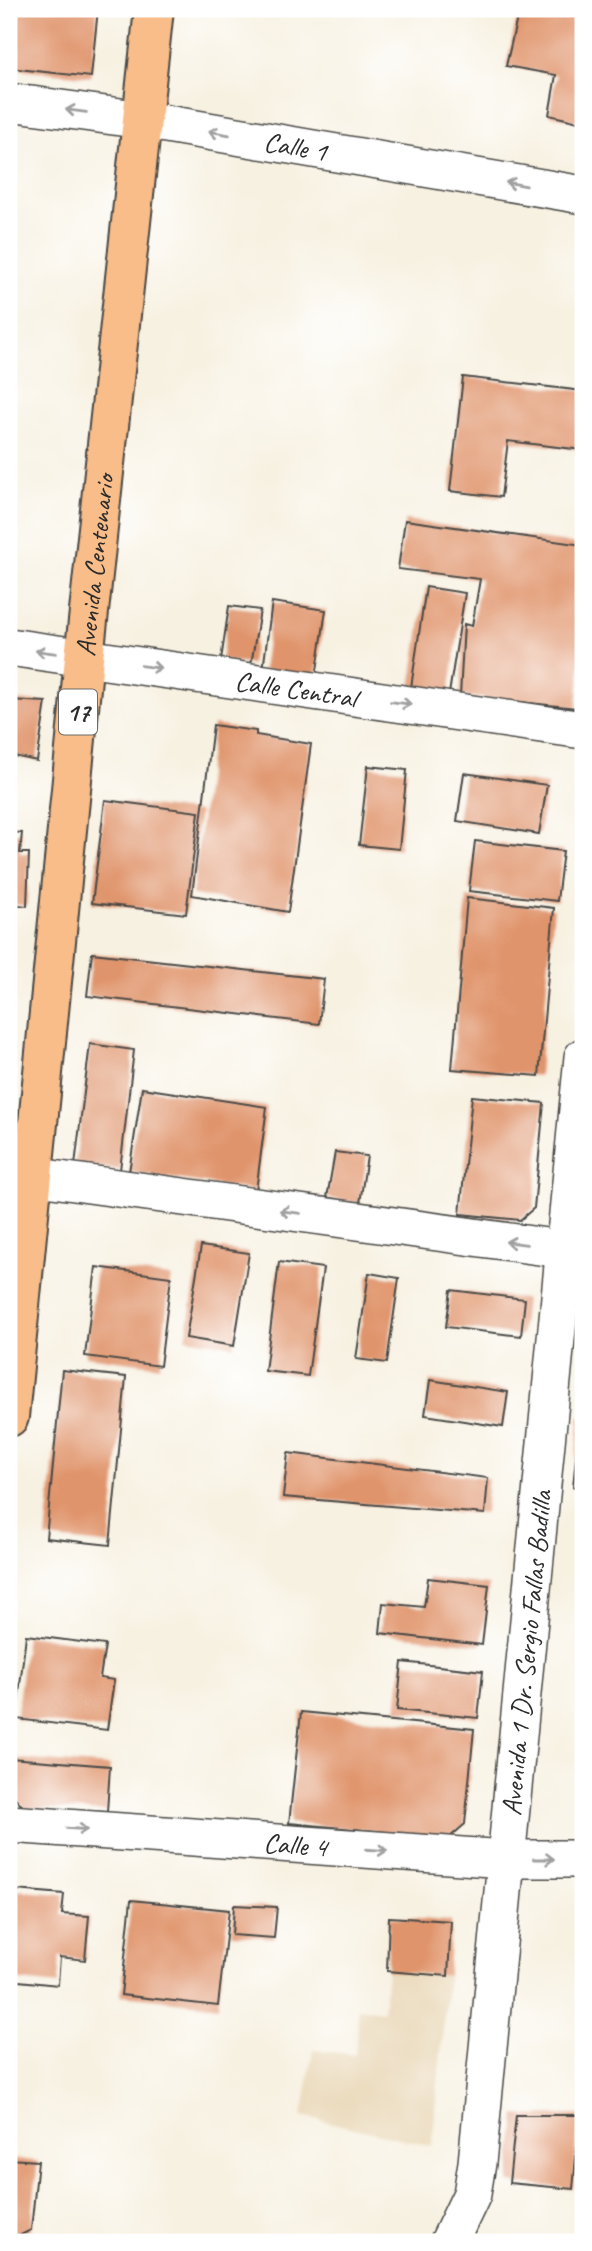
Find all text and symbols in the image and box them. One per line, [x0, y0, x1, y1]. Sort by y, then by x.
one-way arrow [65, 104, 88, 117]
street label: Calle 1 [261, 123, 331, 169]
one-way arrow [208, 126, 231, 139]
one-way arrow [505, 177, 528, 190]
street label: Avenida Centenario [67, 470, 122, 658]
one-way arrow [35, 646, 58, 659]
one-way arrow [139, 661, 162, 674]
street label: Calle Central [233, 662, 364, 715]
road number: 17 [59, 690, 97, 734]
one-way arrow [389, 697, 411, 710]
one-way arrow [279, 1205, 302, 1218]
one-way arrow [505, 1236, 527, 1249]
street label: Avenida 1 Dr. Sergio Fallas Badilla [493, 1487, 559, 1817]
one-way arrow [65, 1822, 88, 1835]
street label: Calle 4 [262, 1825, 331, 1864]
one-way arrow [365, 1844, 388, 1857]
one-way arrow [533, 1852, 556, 1866]

